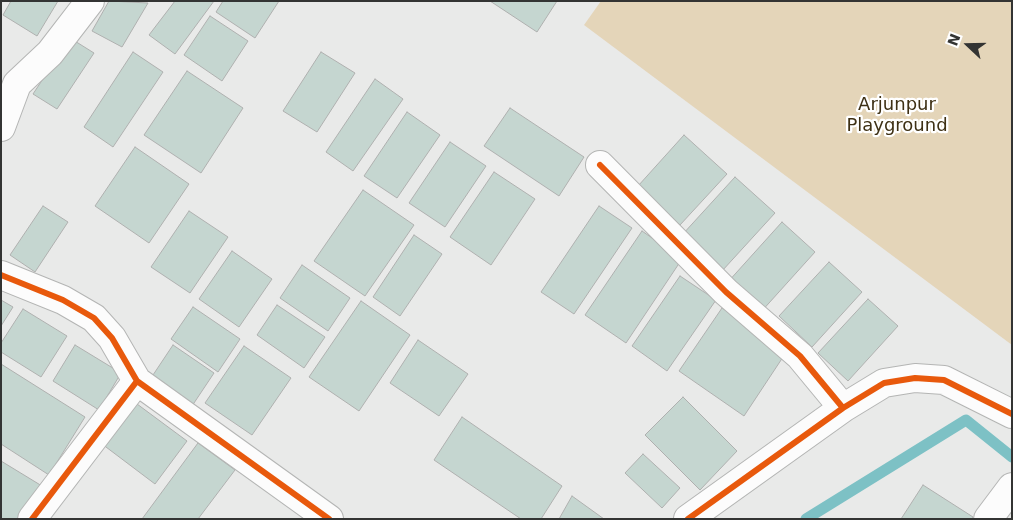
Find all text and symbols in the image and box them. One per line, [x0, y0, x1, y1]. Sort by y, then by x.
north arrow [943, 20, 993, 70]
text: N [944, 31, 964, 48]
park label: Arjunpur Playground [846, 94, 948, 136]

